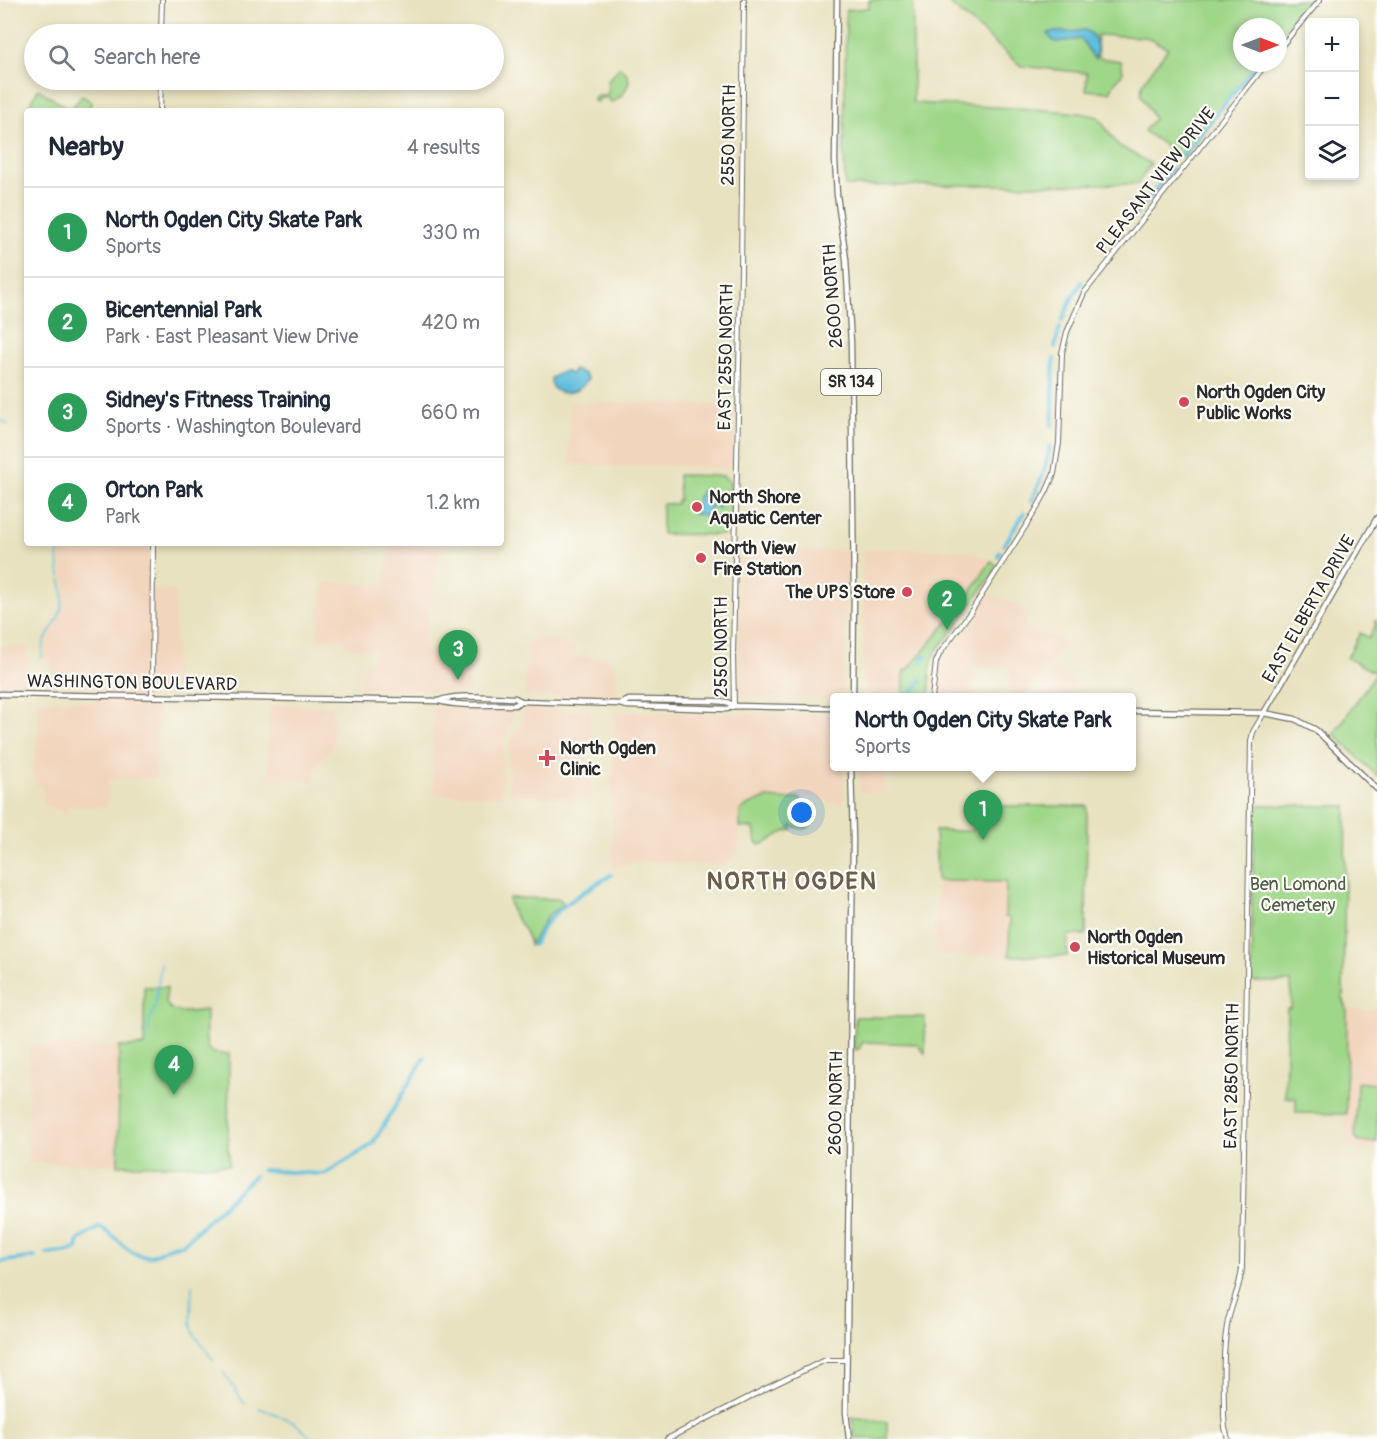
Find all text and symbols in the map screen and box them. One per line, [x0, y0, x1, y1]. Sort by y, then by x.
north arrow [1233, 18, 1287, 72]
map controls [1305, 18, 1359, 180]
button: + [1305, 18, 1359, 72]
search box [24, 24, 504, 90]
icon: search [45, 41, 78, 74]
text: Search here [93, 43, 200, 71]
button: − [1305, 72, 1359, 126]
street label: 2550 NORTH [717, 84, 741, 186]
street label: PLEASANT VIEW DRIVE [1091, 103, 1221, 259]
button: layers [1305, 126, 1359, 180]
text: Nearby [48, 131, 124, 163]
text: 4 results [407, 135, 480, 160]
text: North Ogden City Skate Park [105, 206, 362, 234]
text: 1 [64, 220, 71, 245]
text: 330 m [422, 220, 480, 245]
text: Sports [105, 234, 161, 259]
street label: 2600 NORTH [818, 243, 848, 349]
street label: EAST 2550 NORTH [713, 284, 739, 430]
text: Bicentennial Park [105, 296, 262, 324]
text: 2 [62, 310, 73, 335]
text: 420 m [421, 310, 480, 335]
text: Park · East Pleasant View Drive [105, 324, 358, 349]
road number: SR 134 [821, 369, 881, 395]
place label: North Ogden City Public Works [1196, 381, 1326, 425]
text: Sidney's Fitness Training [105, 386, 331, 414]
marker: North Ogden City Public Works [1177, 395, 1191, 409]
text: 3 [62, 400, 73, 425]
text: 660 m [421, 400, 480, 425]
text: Sports · Washington Boulevard [105, 414, 362, 439]
text: Orton Park [105, 476, 203, 504]
place label: North Shore Aquatic Center [709, 486, 822, 530]
text: 4 [62, 490, 73, 515]
text: 1.2 km [426, 490, 480, 515]
marker: North Shore Aquatic Center [690, 500, 704, 514]
text: Park [105, 504, 140, 529]
street label: EAST ELBERTA DRIVE [1257, 531, 1361, 687]
place label: North View Fire Station [713, 537, 802, 581]
marker: North View Fire Station [694, 551, 708, 565]
pin: 2 [928, 580, 966, 630]
place label: The UPS Store [784, 581, 896, 604]
marker: The UPS Store [900, 585, 914, 599]
street label: 2550 NORTH [710, 596, 733, 698]
pin: 3 [438, 630, 478, 680]
street label: WASHINGTON BOULEVARD [27, 670, 237, 696]
popup [830, 693, 1136, 771]
text: North Ogden City Skate Park [854, 706, 1112, 734]
text: Sports [854, 734, 910, 759]
place label: North Ogden Clinic [560, 737, 656, 781]
marker: North Ogden Clinic [538, 749, 556, 767]
pin: 1 [964, 790, 1002, 840]
your location [787, 798, 816, 827]
district label: NORTH OGDEN [707, 867, 877, 896]
park label: Ben Lomond Cemetery [1250, 873, 1346, 917]
place label: North Ogden Historical Museum [1087, 926, 1225, 970]
marker: North Ogden Historical Museum [1068, 940, 1082, 954]
street label: EAST 2850 NORTH [1219, 1003, 1245, 1149]
pin: 4 [154, 1046, 194, 1095]
street label: 2600 NORTH [824, 1051, 848, 1155]

